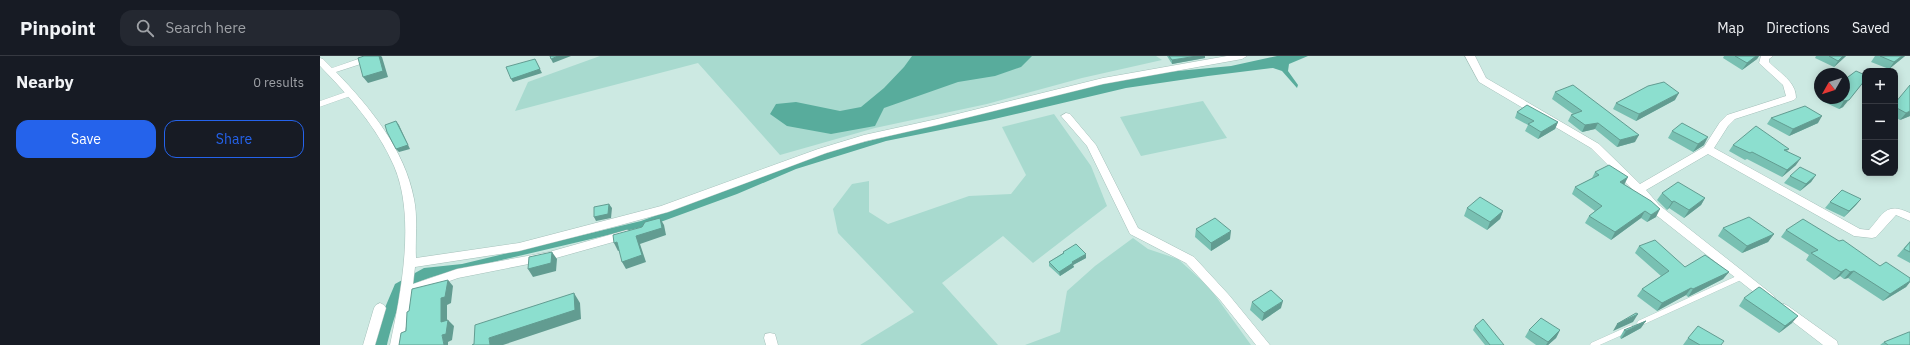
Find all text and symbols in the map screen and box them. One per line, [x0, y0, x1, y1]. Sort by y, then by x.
search box [120, 10, 400, 46]
text: Pinpoint [20, 16, 96, 40]
icon: search [134, 17, 156, 39]
text: Search here [166, 18, 246, 37]
text: Map [1717, 19, 1744, 37]
text: Directions [1766, 19, 1830, 37]
text: Saved [1852, 19, 1890, 37]
north arrow [1814, 68, 1850, 104]
map controls [1862, 68, 1898, 176]
button: + [1862, 68, 1898, 104]
text: Nearby [16, 71, 74, 93]
text: 0 results [253, 74, 304, 91]
button: − [1862, 104, 1898, 140]
button: Save [16, 120, 156, 158]
button: Share [164, 120, 304, 158]
button: layers [1862, 140, 1898, 176]

